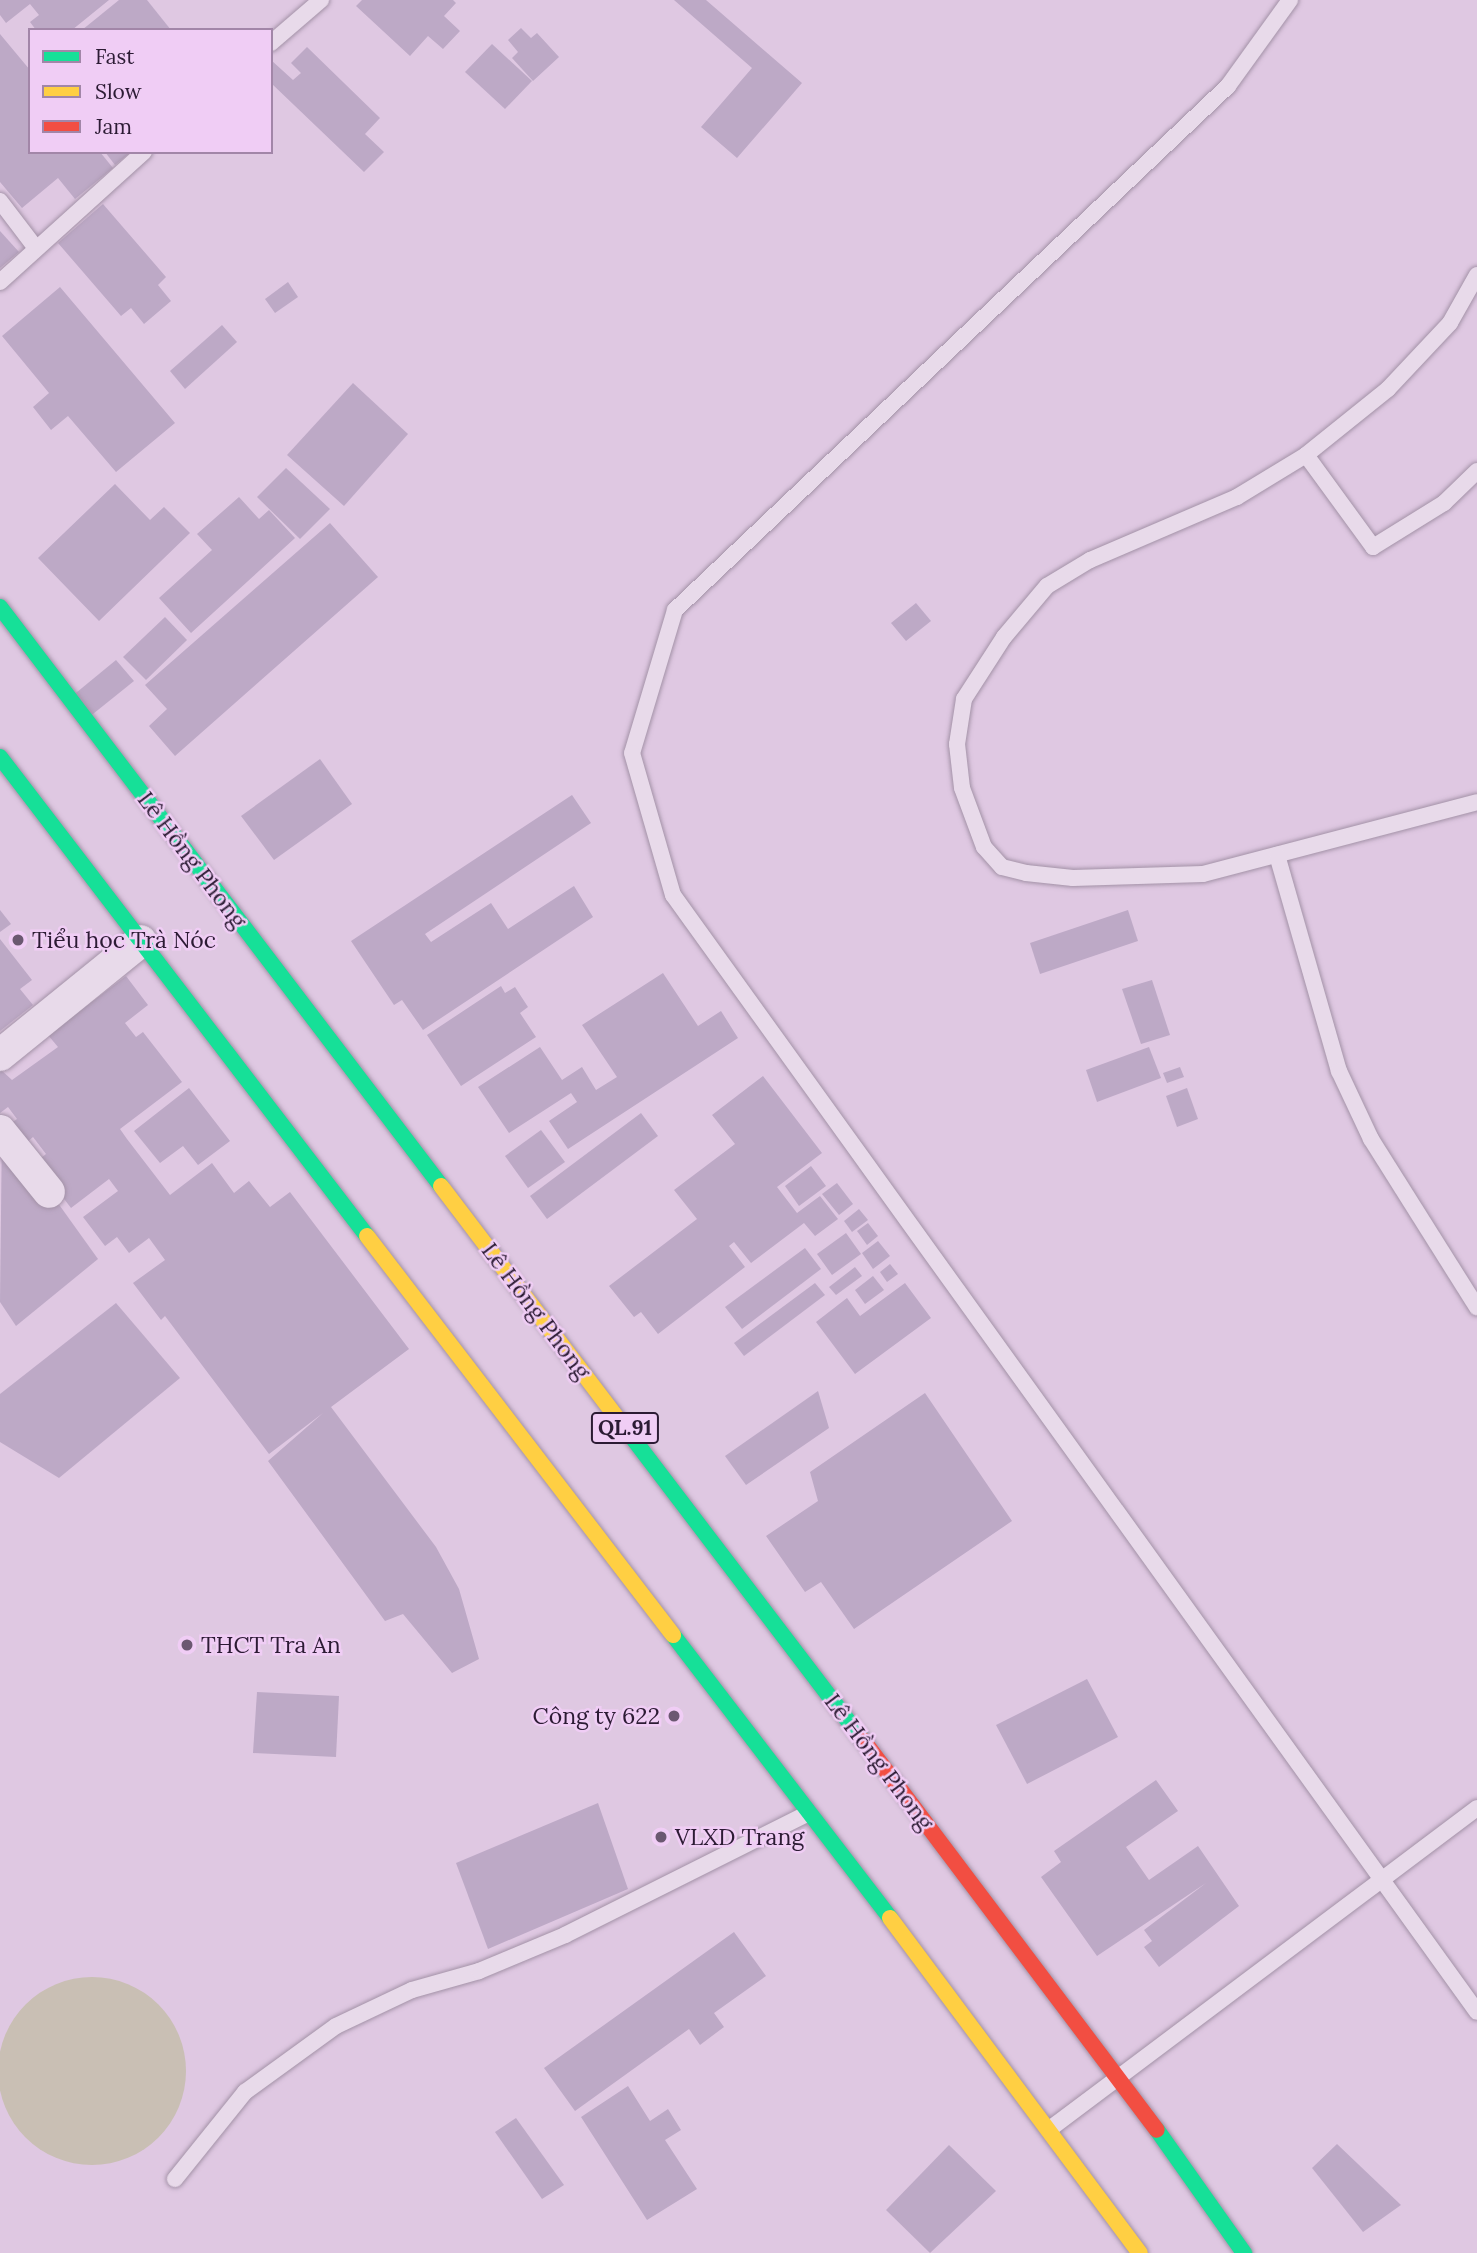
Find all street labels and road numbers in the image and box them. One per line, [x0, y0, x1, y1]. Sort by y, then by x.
street label: Lê Hồng Phong [132, 786, 252, 934]
street label: Lê Hồng Phong [476, 1237, 596, 1385]
road number: QL.91 [590, 1410, 660, 1446]
street label: Lê Hồng Phong [819, 1688, 939, 1836]

